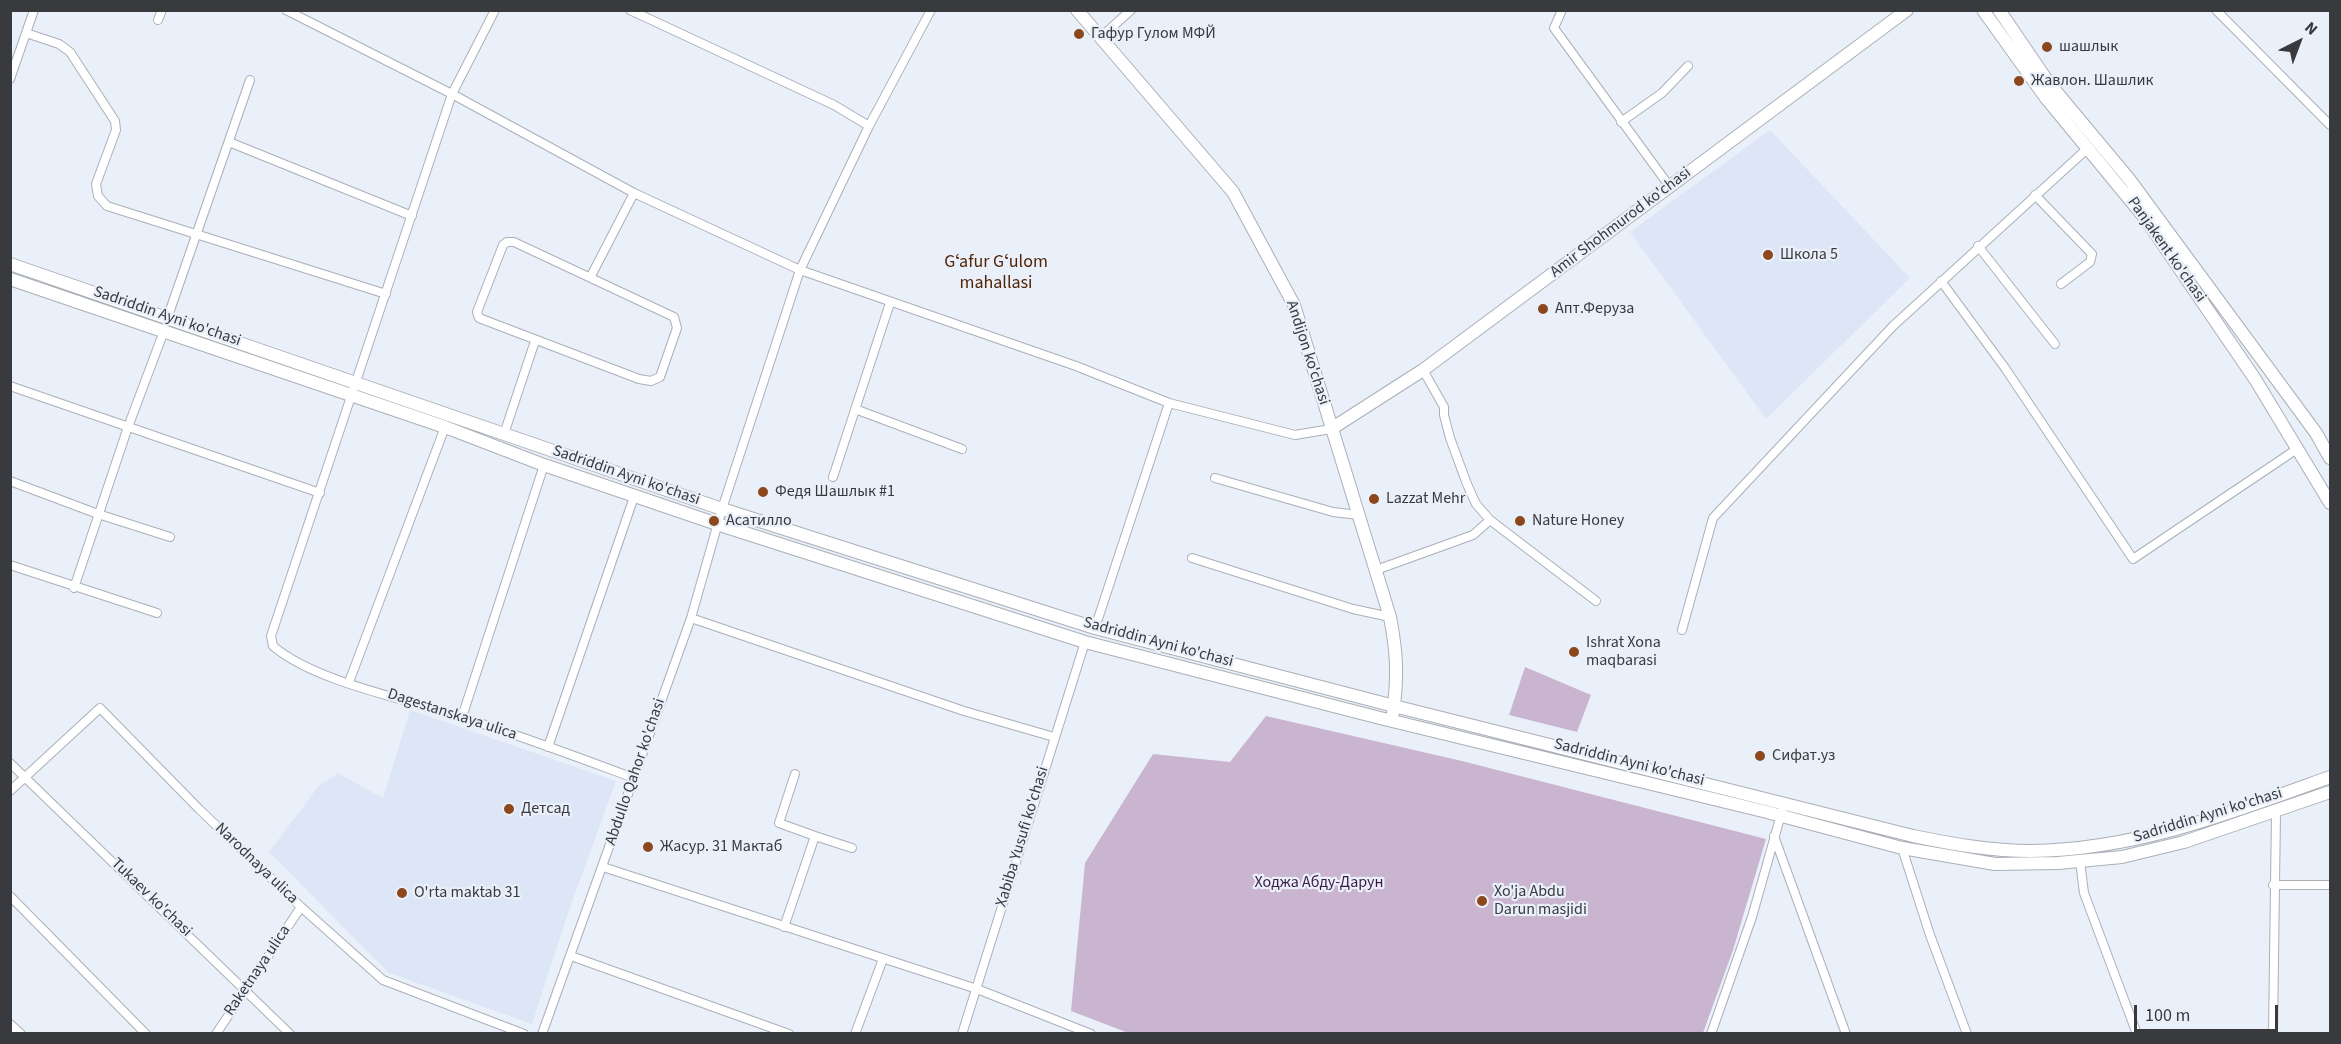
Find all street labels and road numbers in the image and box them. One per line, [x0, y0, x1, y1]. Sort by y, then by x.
street label: Amir Shohmurod ko'chasi [1547, 164, 1695, 282]
street label: Panjakent ko'chasi [2123, 194, 2209, 306]
street label: Sadriddin Ayni ko'chasi [91, 283, 243, 351]
street label: Andijon ko'chasi [1281, 298, 1333, 408]
street label: Sadriddin Ayni ko'chasi [550, 442, 702, 510]
street label: Sadriddin Ayni ko'chasi [1081, 614, 1235, 672]
street label: Dagestanskaya ulica [385, 685, 519, 745]
street label: Abdullo Qahor ko'chasi [602, 696, 670, 848]
street label: Sadriddin Ayni ko'chasi [1552, 735, 1706, 791]
street label: Xabiba Yusufi ko'chasi [992, 764, 1054, 910]
street label: Sadriddin Ayni ko'chasi [2131, 784, 2285, 848]
street label: Narodnaya ulica [210, 819, 302, 909]
street label: Tukaev ko'chasi [107, 855, 195, 941]
street label: Raketnaya ulica [221, 922, 295, 1020]

